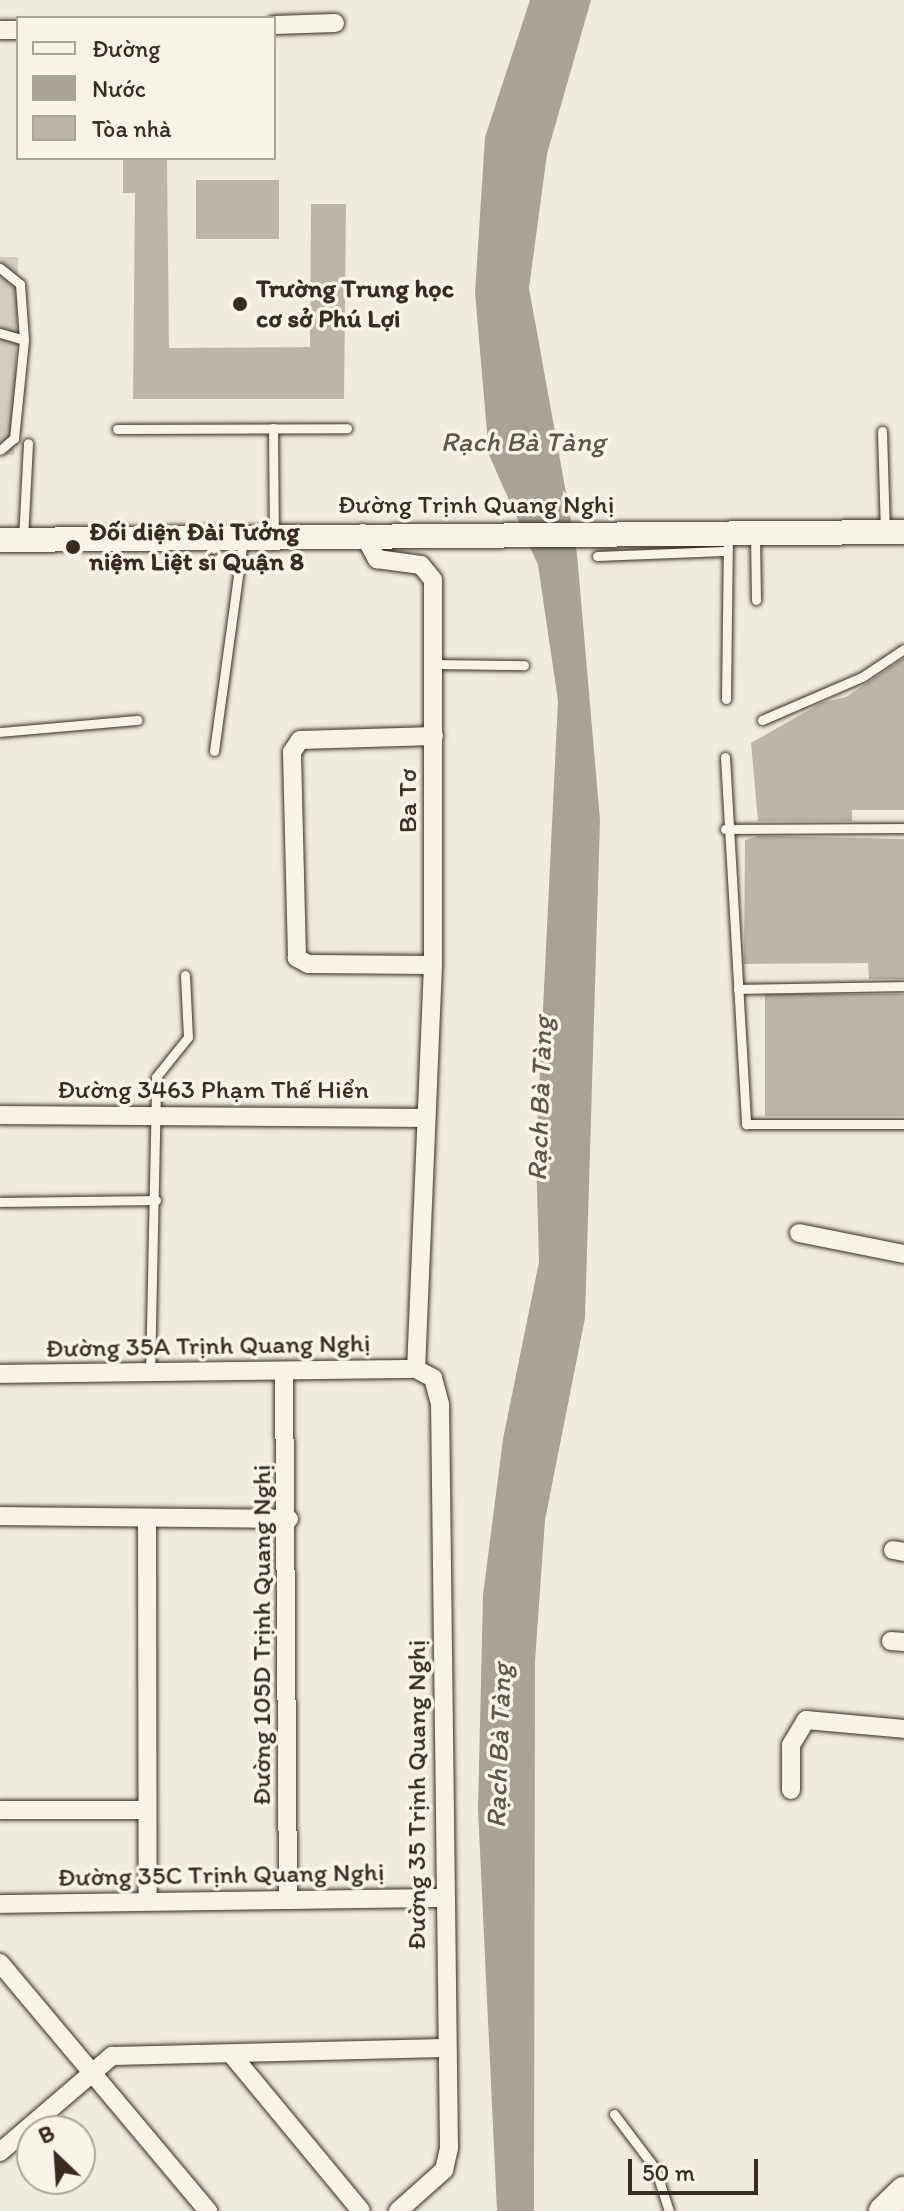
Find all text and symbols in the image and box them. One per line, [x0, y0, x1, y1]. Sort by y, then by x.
legend [16, 16, 276, 160]
text: Đường [92, 34, 161, 63]
text: Nước [92, 74, 146, 103]
text: Tòa nhà [92, 114, 172, 143]
place label: Trường Trung học cơ sở Phú Lợi [256, 273, 451, 334]
marker: Trường Trung học cơ sở Phú Lợi [231, 295, 249, 313]
water label: Rạch Bà Tàng [442, 424, 604, 458]
street label: Đường Trịnh Quang Nghị [339, 489, 613, 521]
place label: Đối diện Đài Tưởng niệm Liệt sĩ Quận 8 [89, 516, 304, 578]
marker: Đối diện Đài Tưởng niệm Liệt sĩ Quận 8 [64, 538, 82, 556]
street label: Ba Tơ [392, 770, 424, 832]
water label: Rạch Bà Tàng [519, 1018, 559, 1180]
street label: Đường 3463 Phạm Thế Hiển [57, 1074, 369, 1106]
street label: Đường 35A Trịnh Quang Nghị [46, 1328, 370, 1364]
street label: Đường 105D Trịnh Quang Nghị [246, 1466, 278, 1804]
street label: Đường 35 Trịnh Quang Nghị [401, 1641, 433, 1949]
water label: Rạch Bà Tàng [478, 1665, 518, 1827]
street label: Đường 35C Trịnh Quang Nghị [59, 1857, 383, 1893]
north arrow [16, 2115, 96, 2195]
text: B [34, 2119, 59, 2150]
scale bar [632, 2143, 762, 2193]
text: 50 m [642, 2158, 695, 2187]

